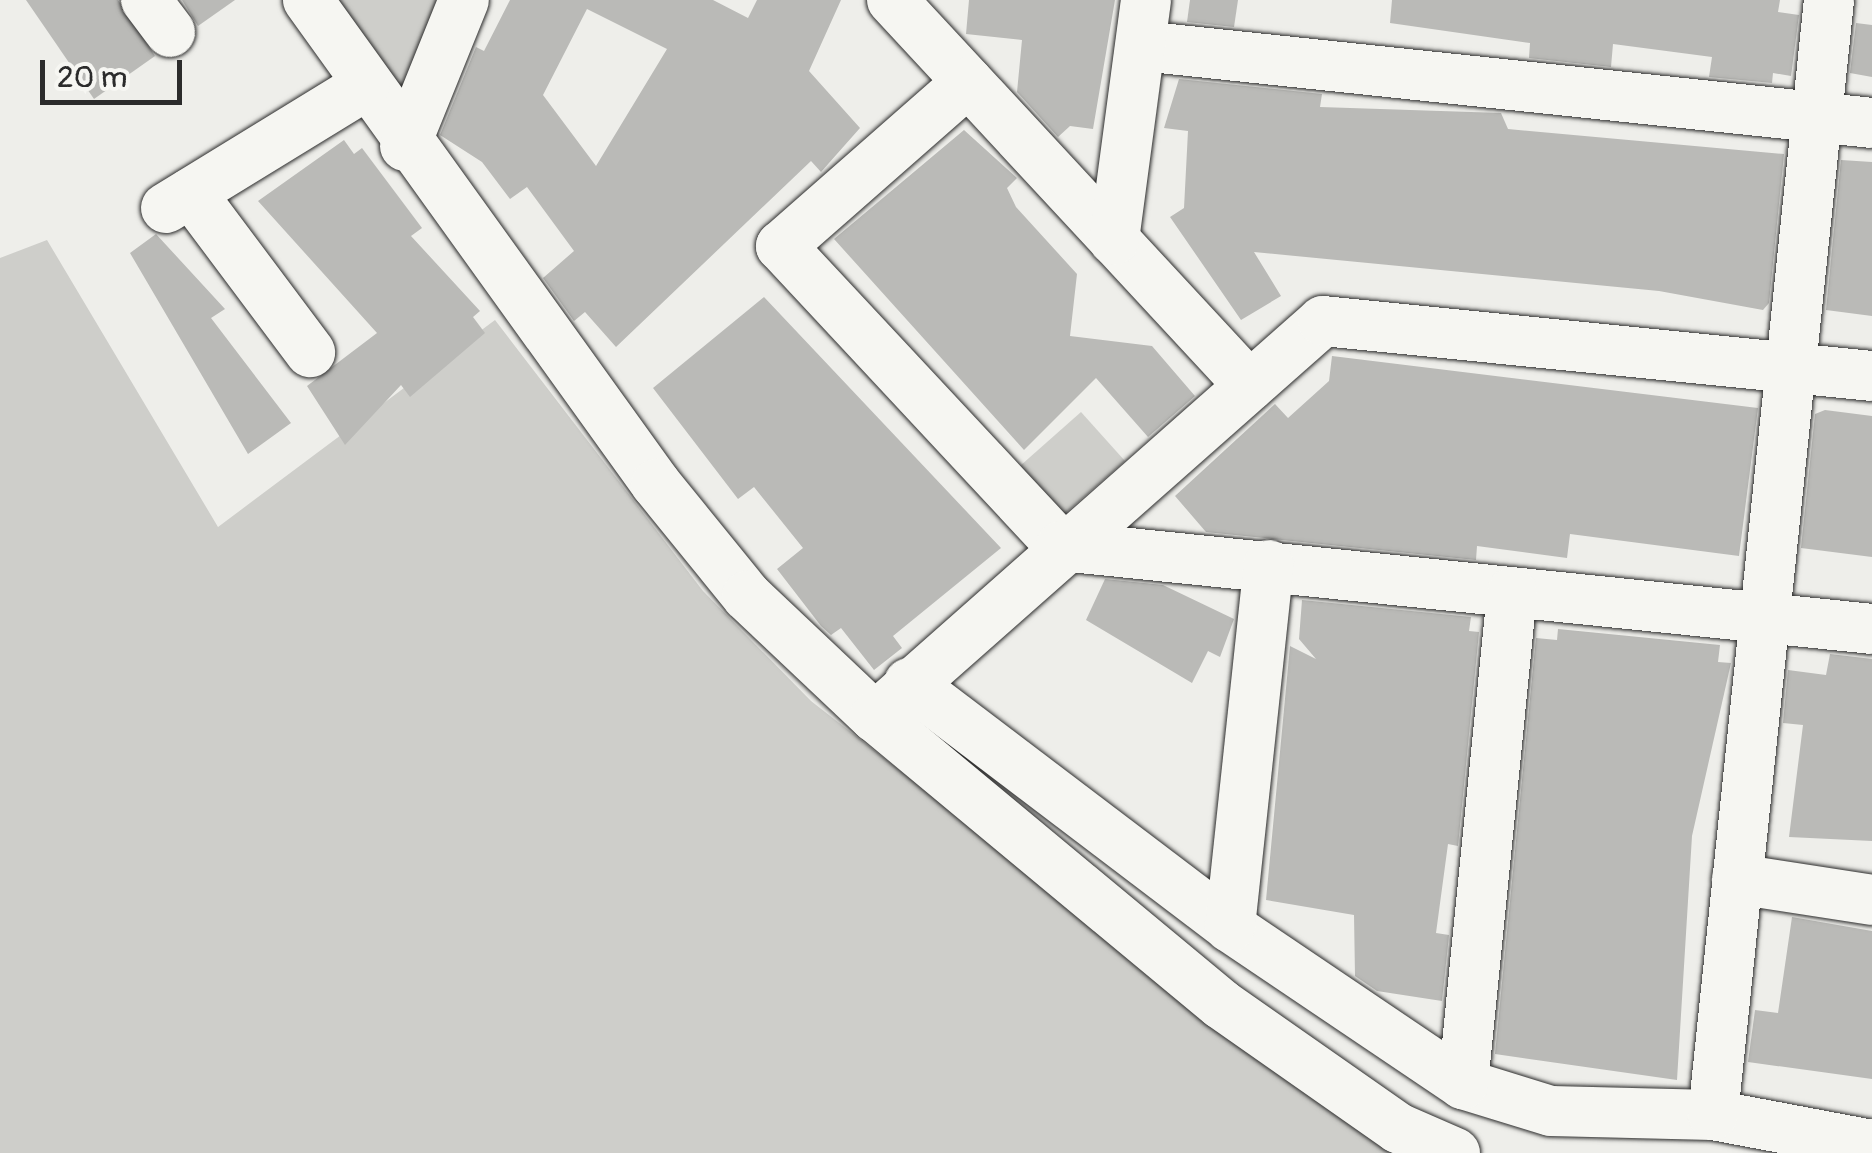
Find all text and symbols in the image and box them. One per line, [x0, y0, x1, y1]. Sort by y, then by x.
scale bar [45, 40, 188, 102]
text: 20 m [57, 59, 127, 96]

